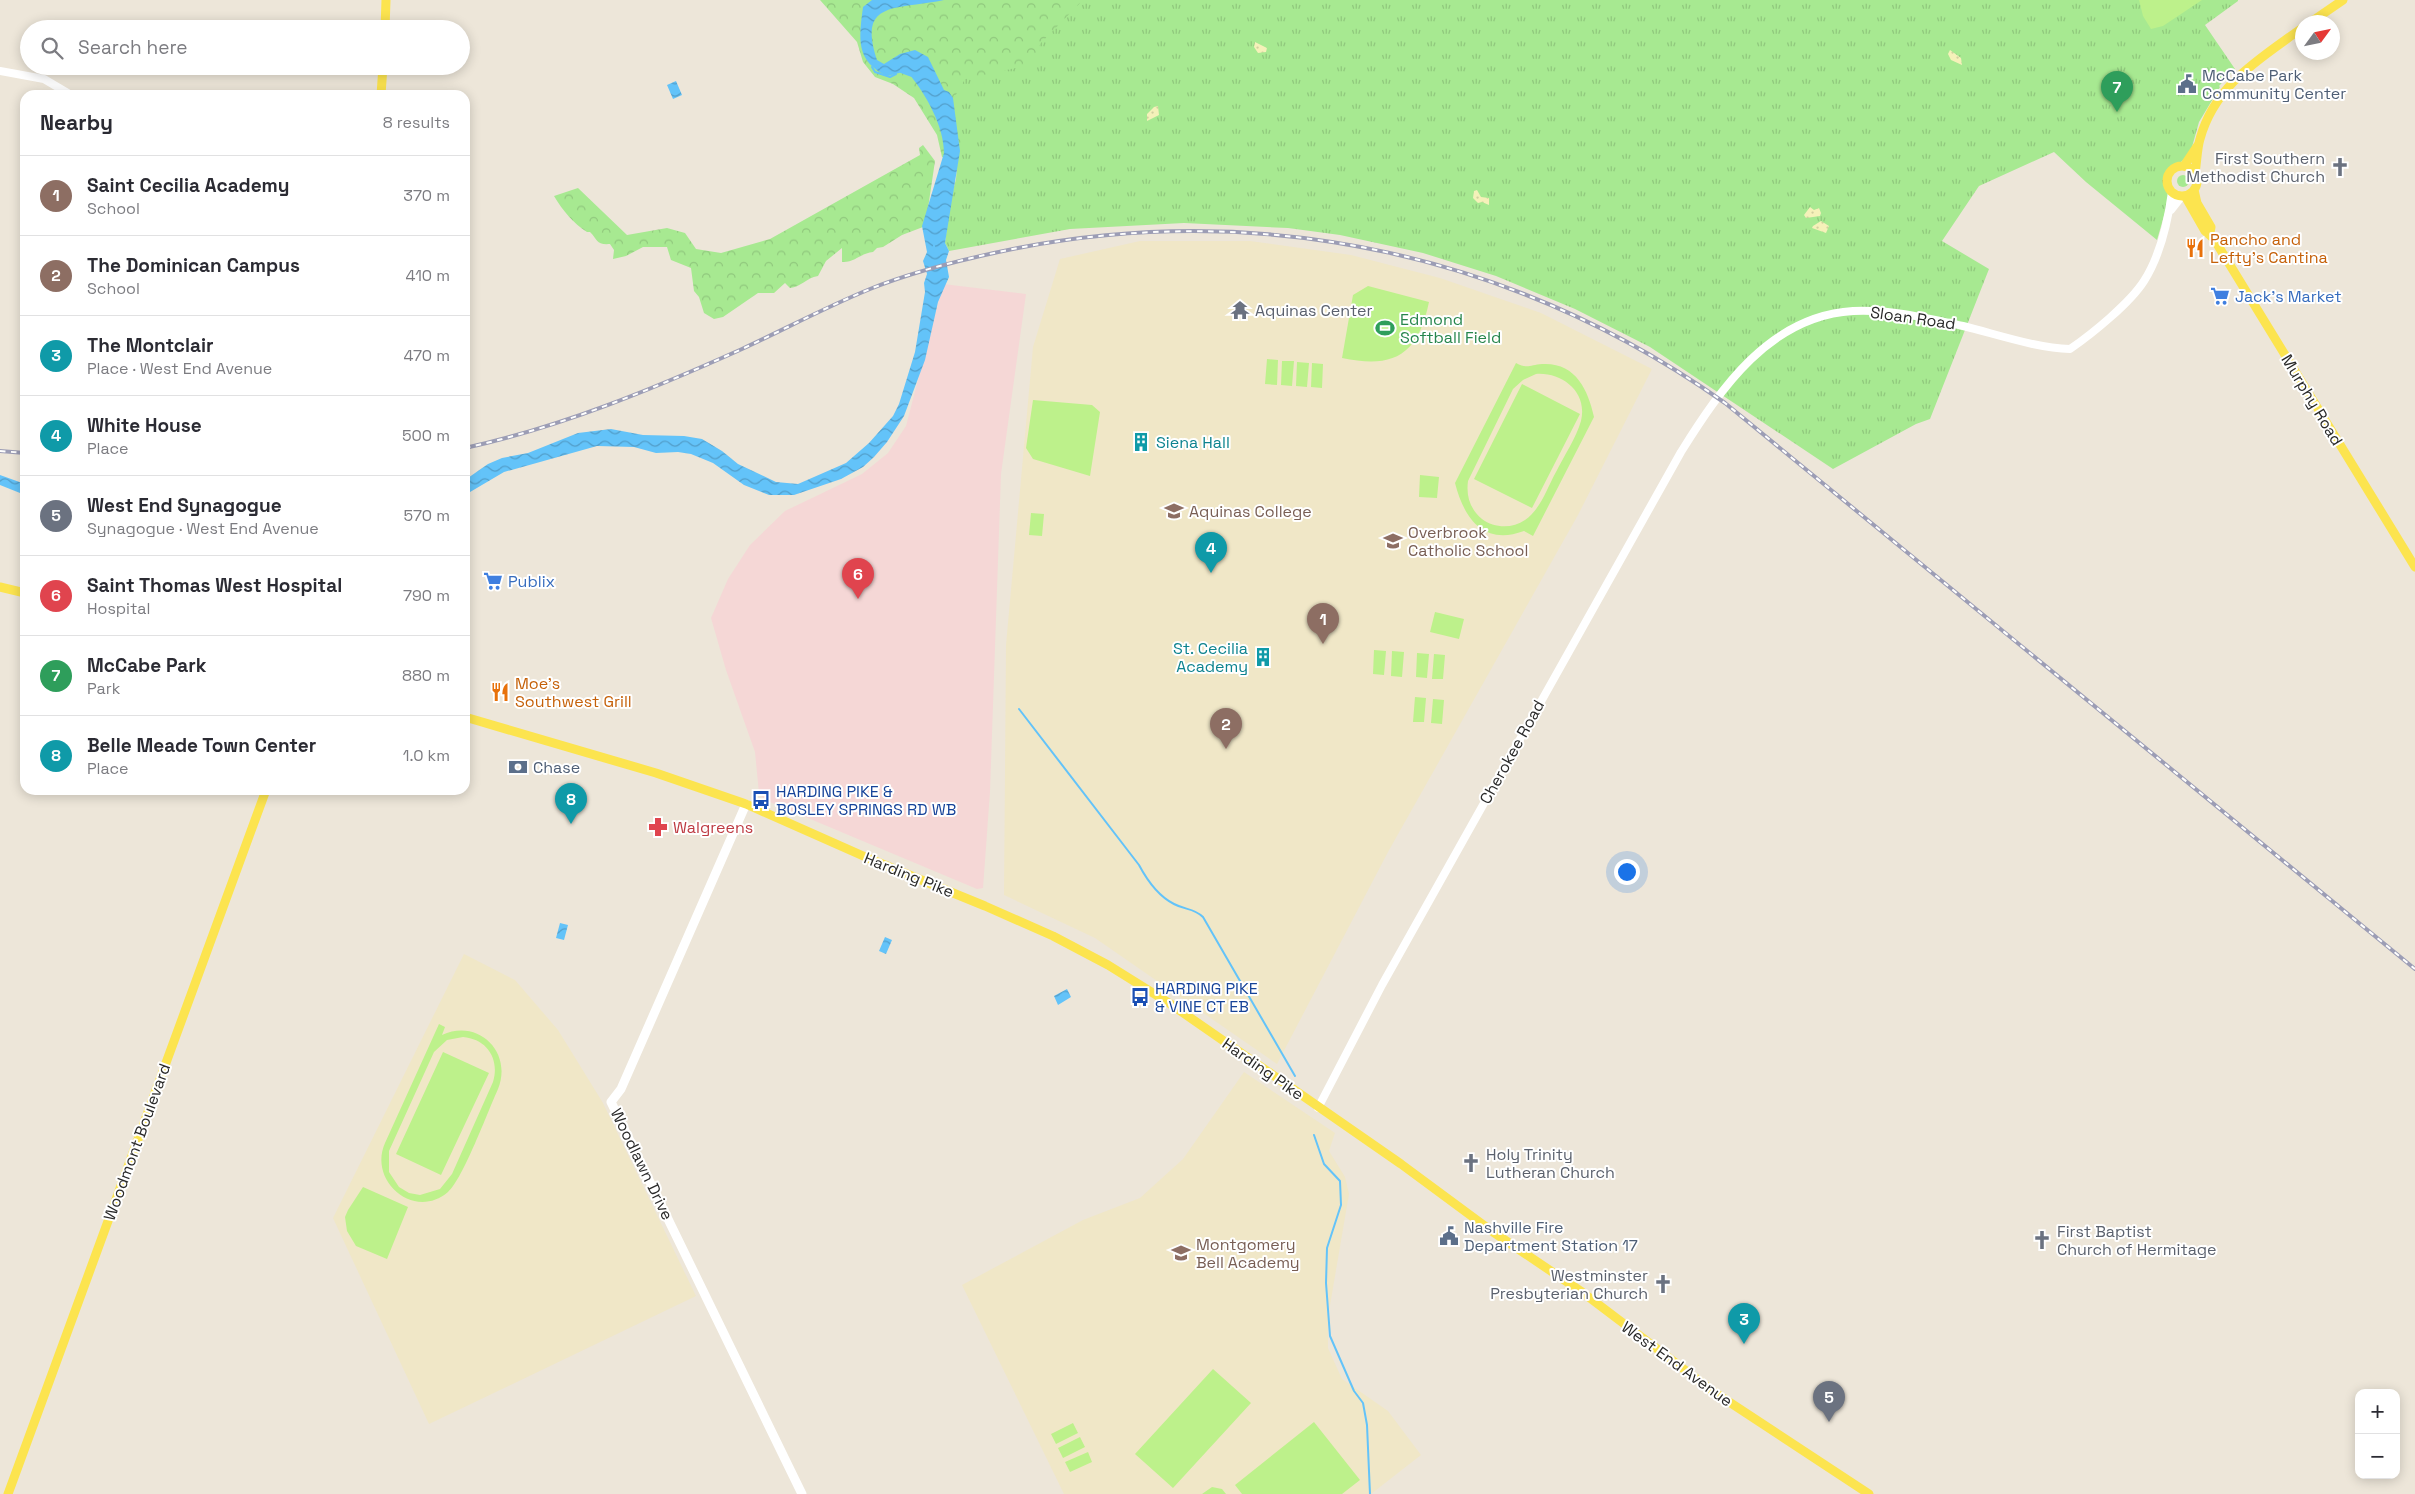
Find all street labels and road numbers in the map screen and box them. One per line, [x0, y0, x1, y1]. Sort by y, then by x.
street label: Sloan Road [1869, 302, 1957, 334]
street label: Murphy Road [2277, 351, 2347, 449]
street label: Cherokee Road [1475, 696, 1549, 808]
street label: Harding Pike [861, 847, 957, 903]
street label: Harding Pike [1218, 1033, 1308, 1105]
street label: Woodmont Boulevard [99, 1061, 175, 1223]
street label: Woodlawn Drive [606, 1105, 678, 1223]
street label: West End Avenue [1617, 1317, 1737, 1411]

